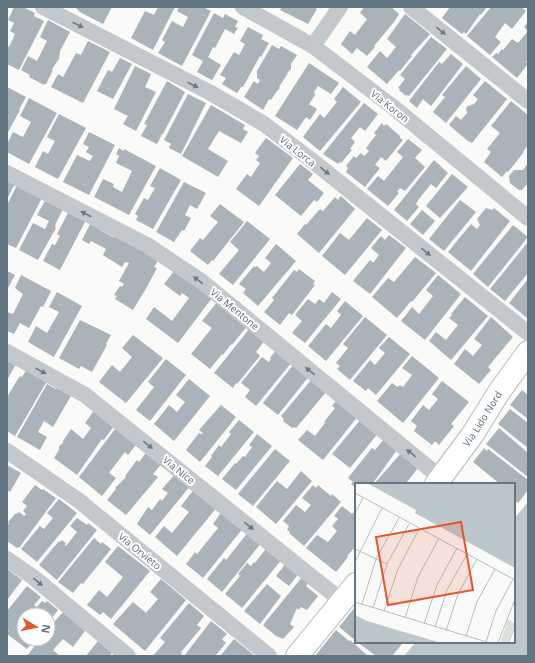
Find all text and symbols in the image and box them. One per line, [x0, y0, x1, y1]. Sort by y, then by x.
one-way arrow [72, 22, 84, 28]
one-way arrow [436, 27, 447, 36]
one-way arrow [188, 81, 199, 88]
street label: Via Koron [368, 87, 412, 125]
street label: Via Lorca [277, 132, 319, 170]
one-way arrow [319, 167, 330, 176]
one-way arrow [81, 211, 92, 217]
one-way arrow [421, 248, 432, 257]
one-way arrow [193, 276, 204, 284]
street label: Via Mentone [208, 285, 263, 333]
one-way arrow [305, 366, 315, 375]
one-way arrow [35, 368, 47, 374]
street label: Via Lido Nord [459, 388, 505, 449]
one-way arrow [142, 441, 153, 449]
one-way arrow [405, 448, 416, 457]
street label: Via Nice [160, 453, 198, 487]
inset map [355, 483, 515, 643]
one-way arrow [244, 522, 255, 531]
street label: Via Orvieto [116, 529, 164, 573]
one-way arrow [33, 578, 44, 586]
north arrow [16, 607, 56, 647]
text: N [38, 623, 55, 635]

